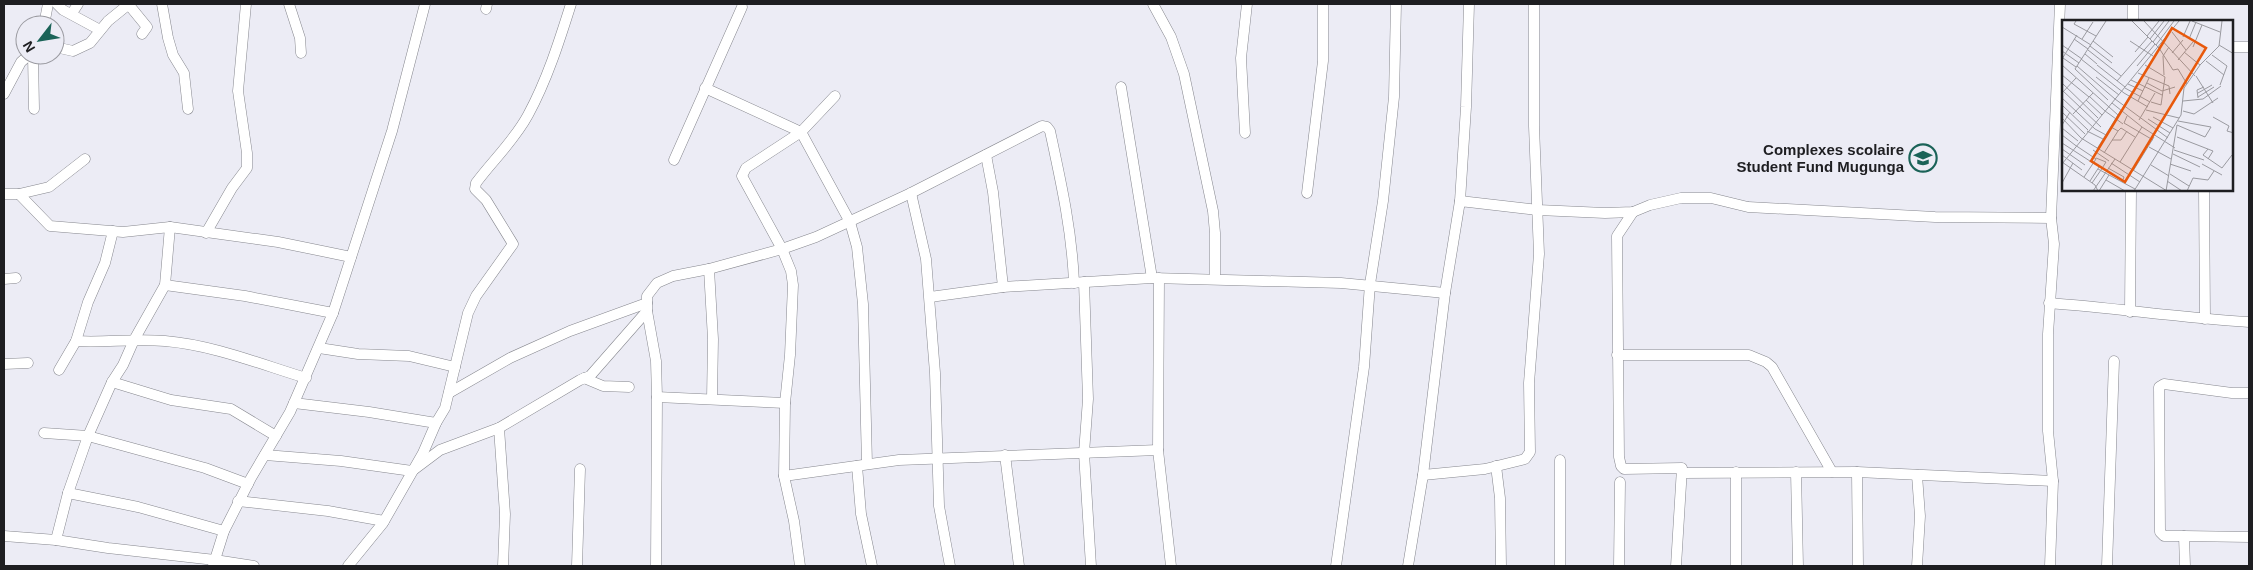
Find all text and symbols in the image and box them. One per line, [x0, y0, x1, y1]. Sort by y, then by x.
north arrow [15, 15, 65, 65]
inset map [2062, 20, 2233, 191]
text: N [19, 38, 38, 55]
place label: Complexes scolaire Student Fund Mugunga [1737, 141, 1905, 175]
school or university icon: Complexes scolaire Student Fund Mugunga [1908, 143, 1938, 173]

